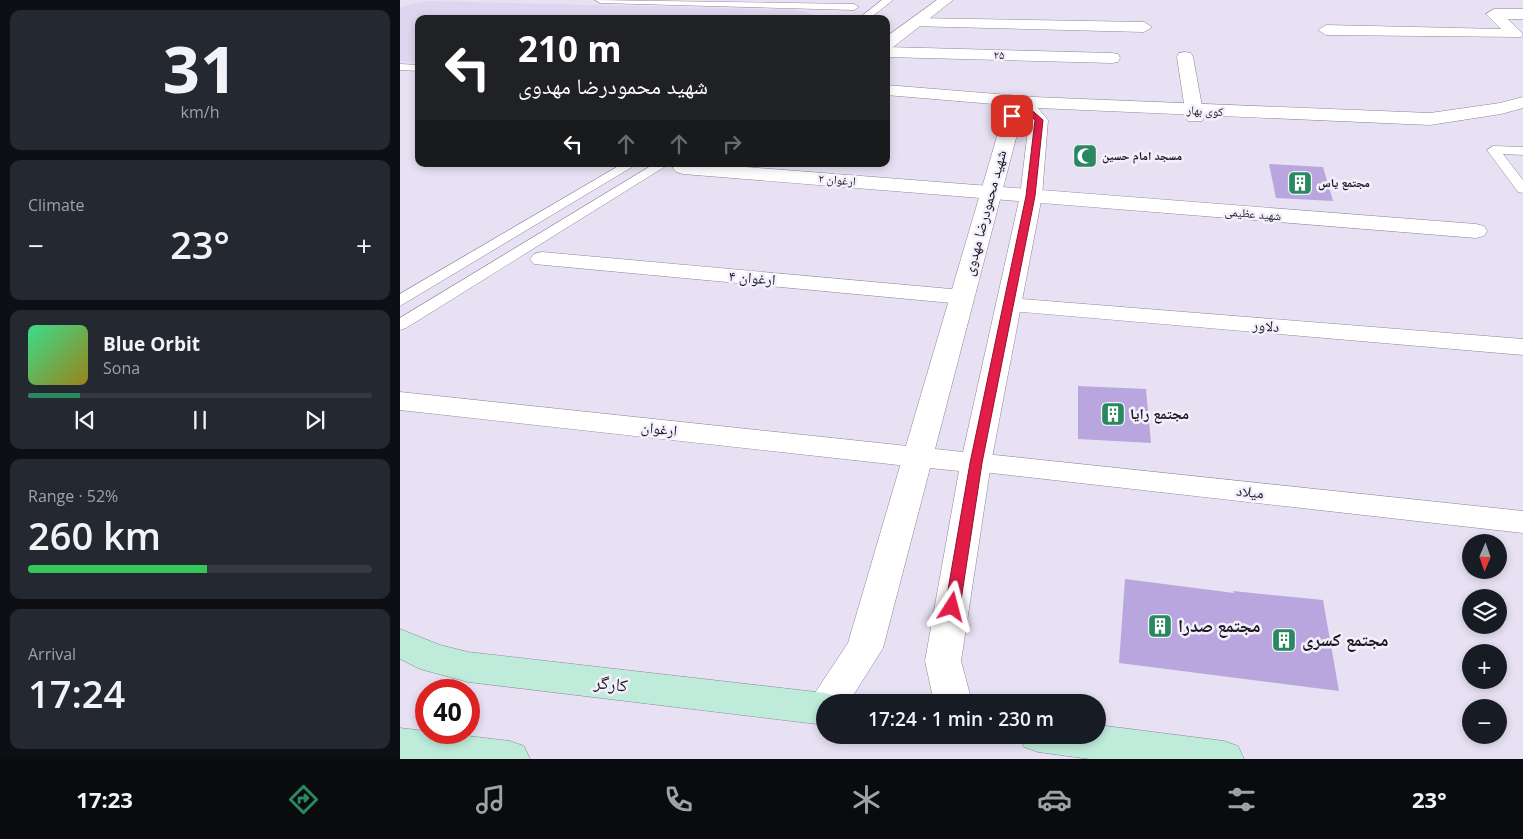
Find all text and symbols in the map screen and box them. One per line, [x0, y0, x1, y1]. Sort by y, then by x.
text: 31 [163, 24, 237, 112]
text: 210 m [518, 25, 622, 72]
icon: left [435, 35, 500, 100]
street label: ۲۵ [993, 46, 1005, 63]
text: شهید محمودرضا مهدوی [518, 70, 708, 100]
pin [991, 95, 1033, 137]
text: km/h [181, 101, 219, 123]
street label: کوی بهار [1185, 101, 1224, 120]
icon: arrive [998, 102, 1026, 130]
icon: left [559, 130, 587, 158]
icon: ahead [612, 130, 640, 158]
icon: ahead [665, 130, 693, 158]
icon: right [718, 130, 746, 158]
mosque icon: مسجد امام حسین [1072, 143, 1098, 169]
place label: مسجد امام حسین [1102, 147, 1183, 164]
street label: شهید محمودرضا مهدوی [958, 148, 1011, 278]
street label: ارغوان ۲ [818, 169, 857, 190]
building icon: مجتمع یاس [1287, 170, 1313, 196]
place label: مجتمع یاس [1318, 174, 1370, 191]
text: Climate [28, 194, 85, 216]
street label: شهید عظیمی [1224, 203, 1282, 224]
text: 23° [170, 218, 230, 270]
text: − [28, 226, 44, 264]
text: + [356, 226, 372, 264]
street label: ارغوان ۴ [728, 265, 776, 290]
street label: دلاور [1251, 314, 1280, 336]
text: Blue Orbit [103, 331, 200, 357]
text: Sona [103, 357, 140, 379]
building icon: مجتمع رایا [1100, 401, 1126, 427]
place label: مجتمع رایا [1130, 403, 1189, 424]
icon: previous [71, 406, 99, 434]
icon: pause [186, 406, 214, 434]
icon: next [301, 406, 329, 434]
street label: ارغوان [640, 416, 678, 441]
street label: میلاد [1235, 480, 1265, 502]
text: Range · 52% [28, 485, 118, 507]
text: 260 km [28, 509, 161, 561]
north arrow [1462, 534, 1508, 579]
map controls [1462, 534, 1507, 744]
position arrow [925, 580, 977, 632]
button: layers [1462, 589, 1507, 634]
building icon: مجتمع صدرا [1147, 613, 1173, 639]
place label: مجتمع صدرا [1178, 613, 1260, 638]
building icon: مجتمع کسری [1271, 627, 1297, 653]
place label: مجتمع کسری [1302, 627, 1389, 652]
text: Arrival [28, 643, 76, 665]
button: + [1462, 644, 1507, 689]
text: 17:24 [28, 667, 125, 719]
street label: کارگر [592, 669, 630, 697]
speed limit sign: 40 [415, 679, 480, 744]
button: − [1462, 699, 1507, 744]
text: 17:24 · 1 min · 230 m [868, 706, 1054, 732]
icon: directions [286, 782, 321, 817]
icon: music [473, 782, 508, 817]
icon: phone [661, 782, 696, 817]
icon: climate [849, 782, 884, 817]
icon: car [1037, 782, 1072, 817]
icon: filters [1224, 782, 1259, 817]
text: 17:23 [76, 784, 133, 814]
text: 23° [1412, 784, 1447, 814]

